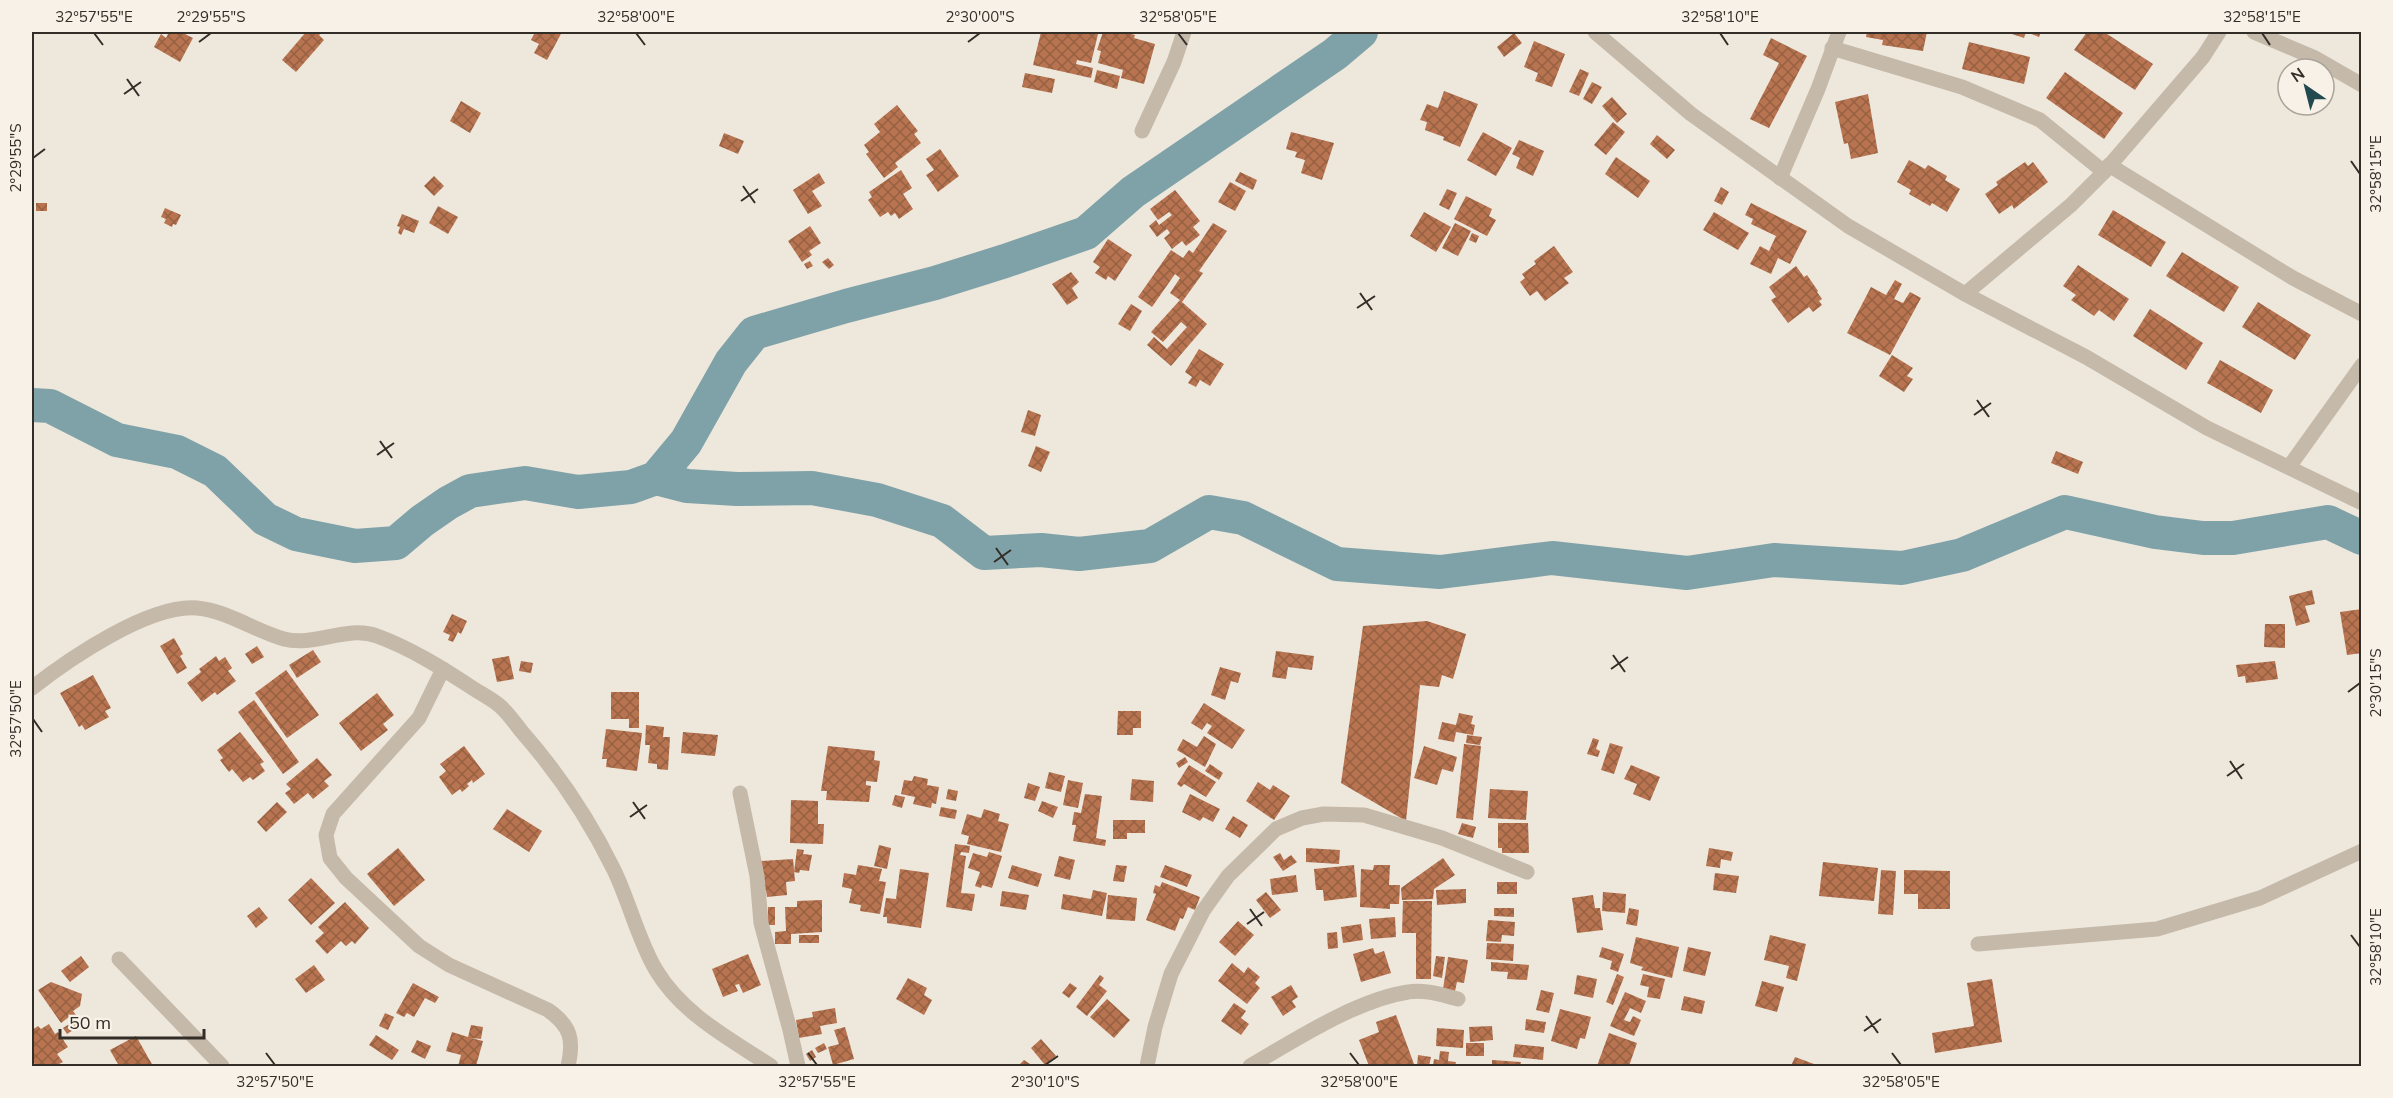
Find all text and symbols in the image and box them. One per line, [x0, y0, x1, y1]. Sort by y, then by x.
text: 32°57'55"E [55, 7, 133, 26]
text: 2°29'55"S [176, 7, 246, 26]
text: 32°58'00"E [597, 7, 675, 26]
text: 2°30'00"S [945, 7, 1015, 26]
text: 32°58'05"E [1139, 7, 1217, 26]
text: 32°58'10"E [1681, 7, 1759, 26]
text: 32°58'15"E [2223, 7, 2301, 26]
north arrow [2276, 57, 2336, 117]
text: N [2287, 63, 2308, 86]
text: 2°29'55"S [6, 123, 25, 193]
text: 32°58'15"E [2366, 135, 2385, 213]
text: 2°30'15"S [2366, 648, 2385, 718]
text: 32°57'50"E [6, 680, 25, 758]
text: 32°58'10"E [2366, 908, 2385, 986]
scale bar [60, 1002, 204, 1040]
text: 50 m [69, 1011, 111, 1034]
text: 32°57'50"E [236, 1072, 314, 1091]
text: 32°57'55"E [778, 1072, 856, 1091]
text: 2°30'10"S [1010, 1072, 1080, 1091]
text: 32°58'00"E [1320, 1072, 1398, 1091]
text: 32°58'05"E [1862, 1072, 1940, 1091]

